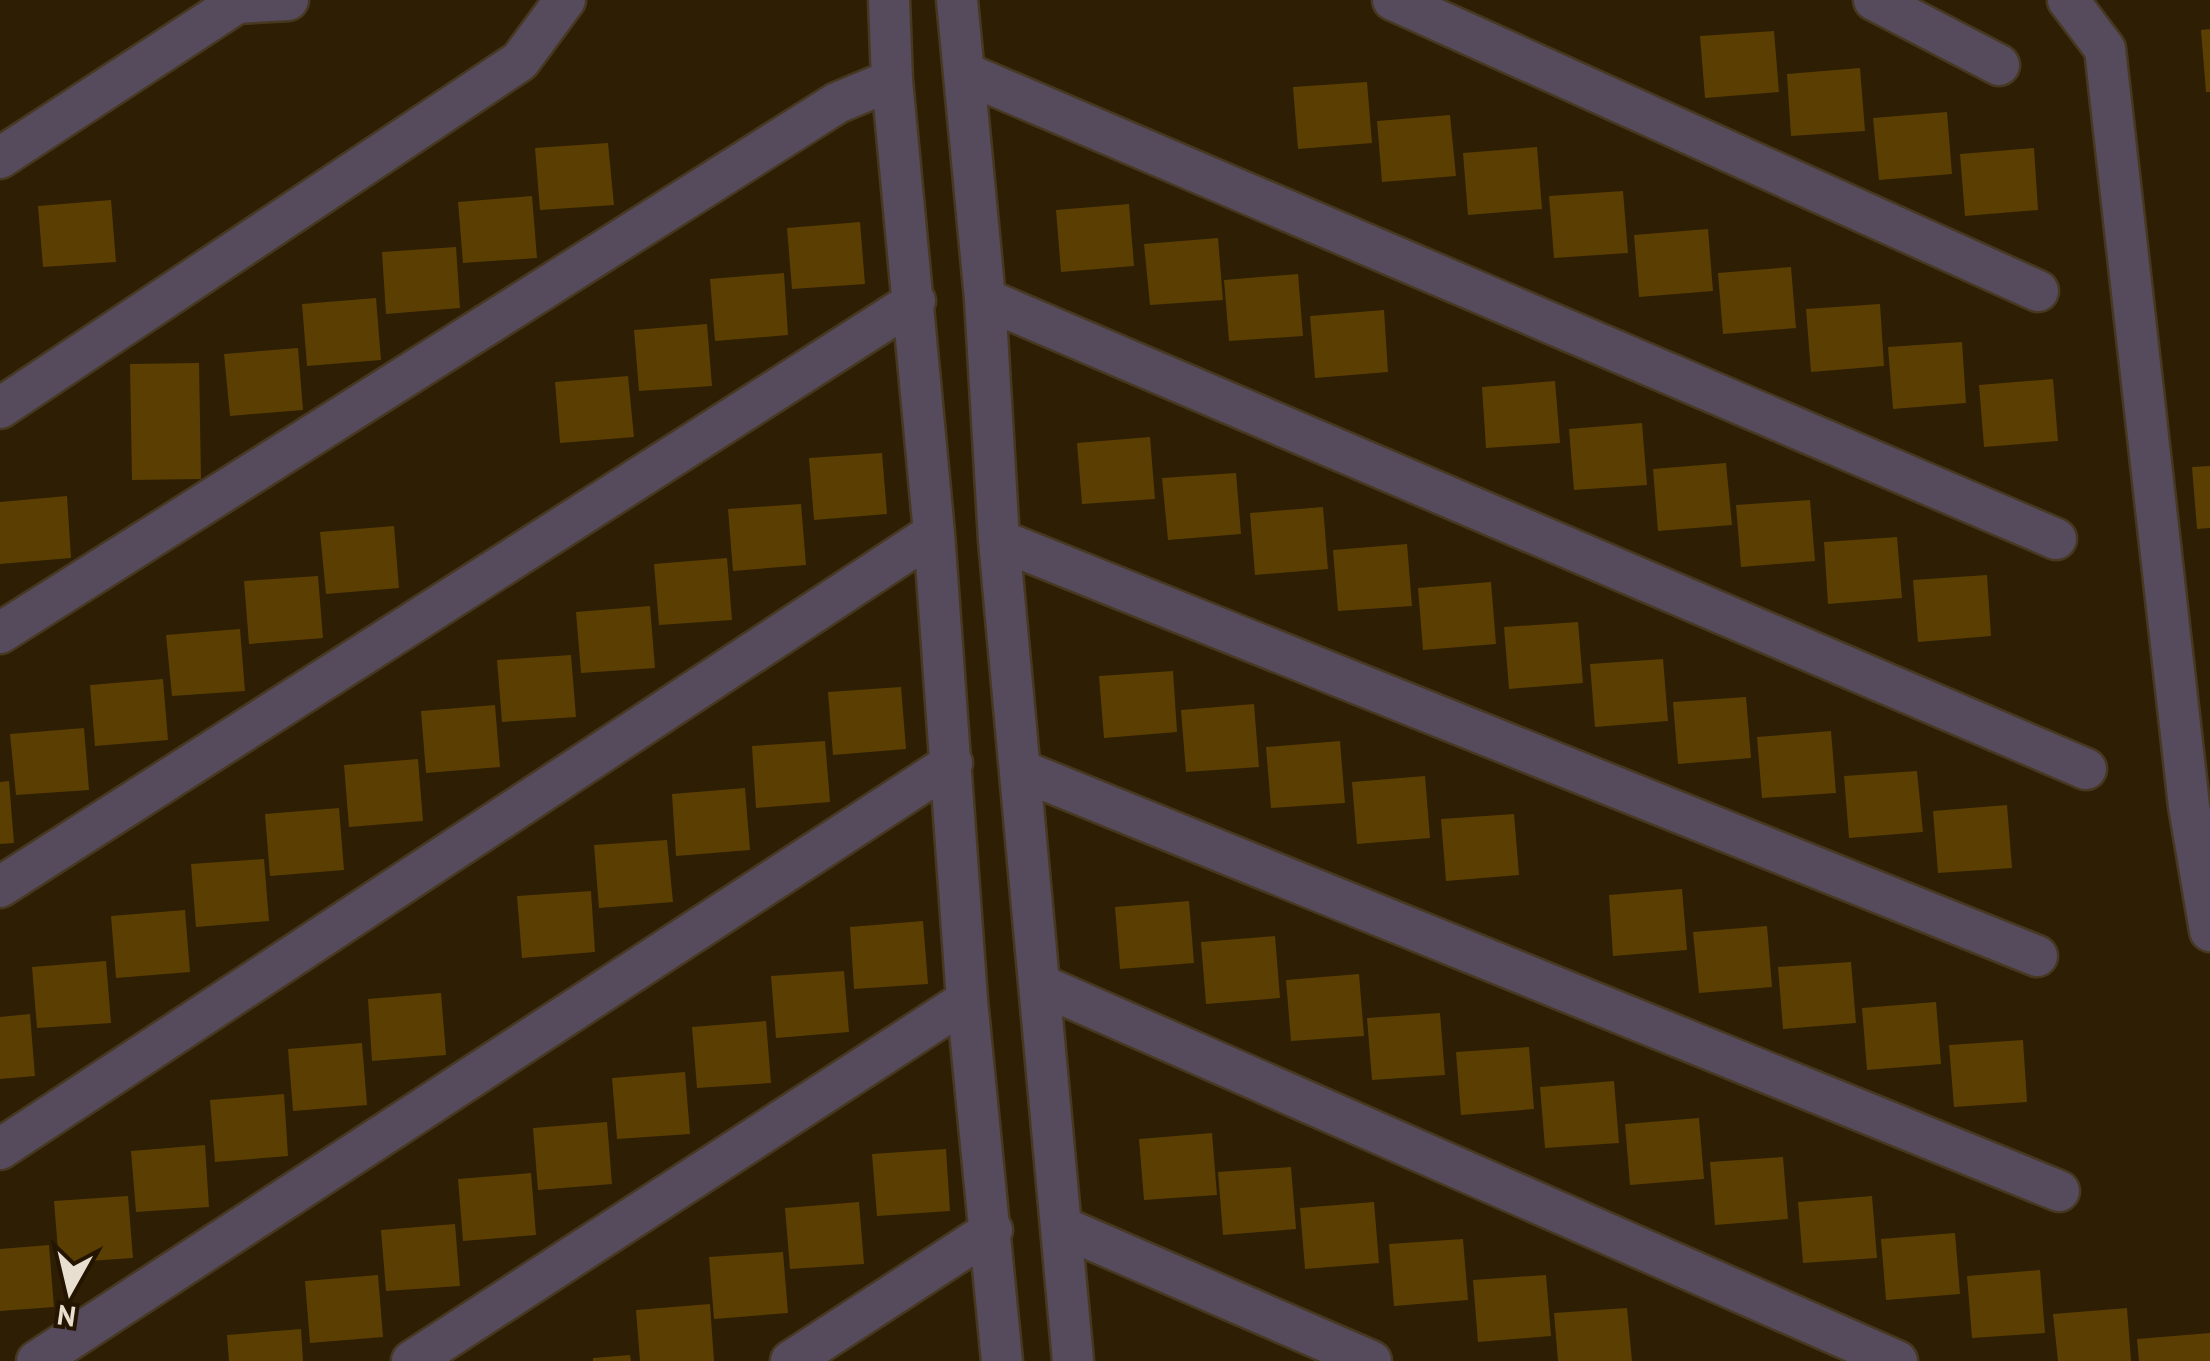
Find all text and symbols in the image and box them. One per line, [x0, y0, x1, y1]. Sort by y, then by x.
north arrow [20, 1241, 120, 1341]
text: N [55, 1297, 78, 1336]

